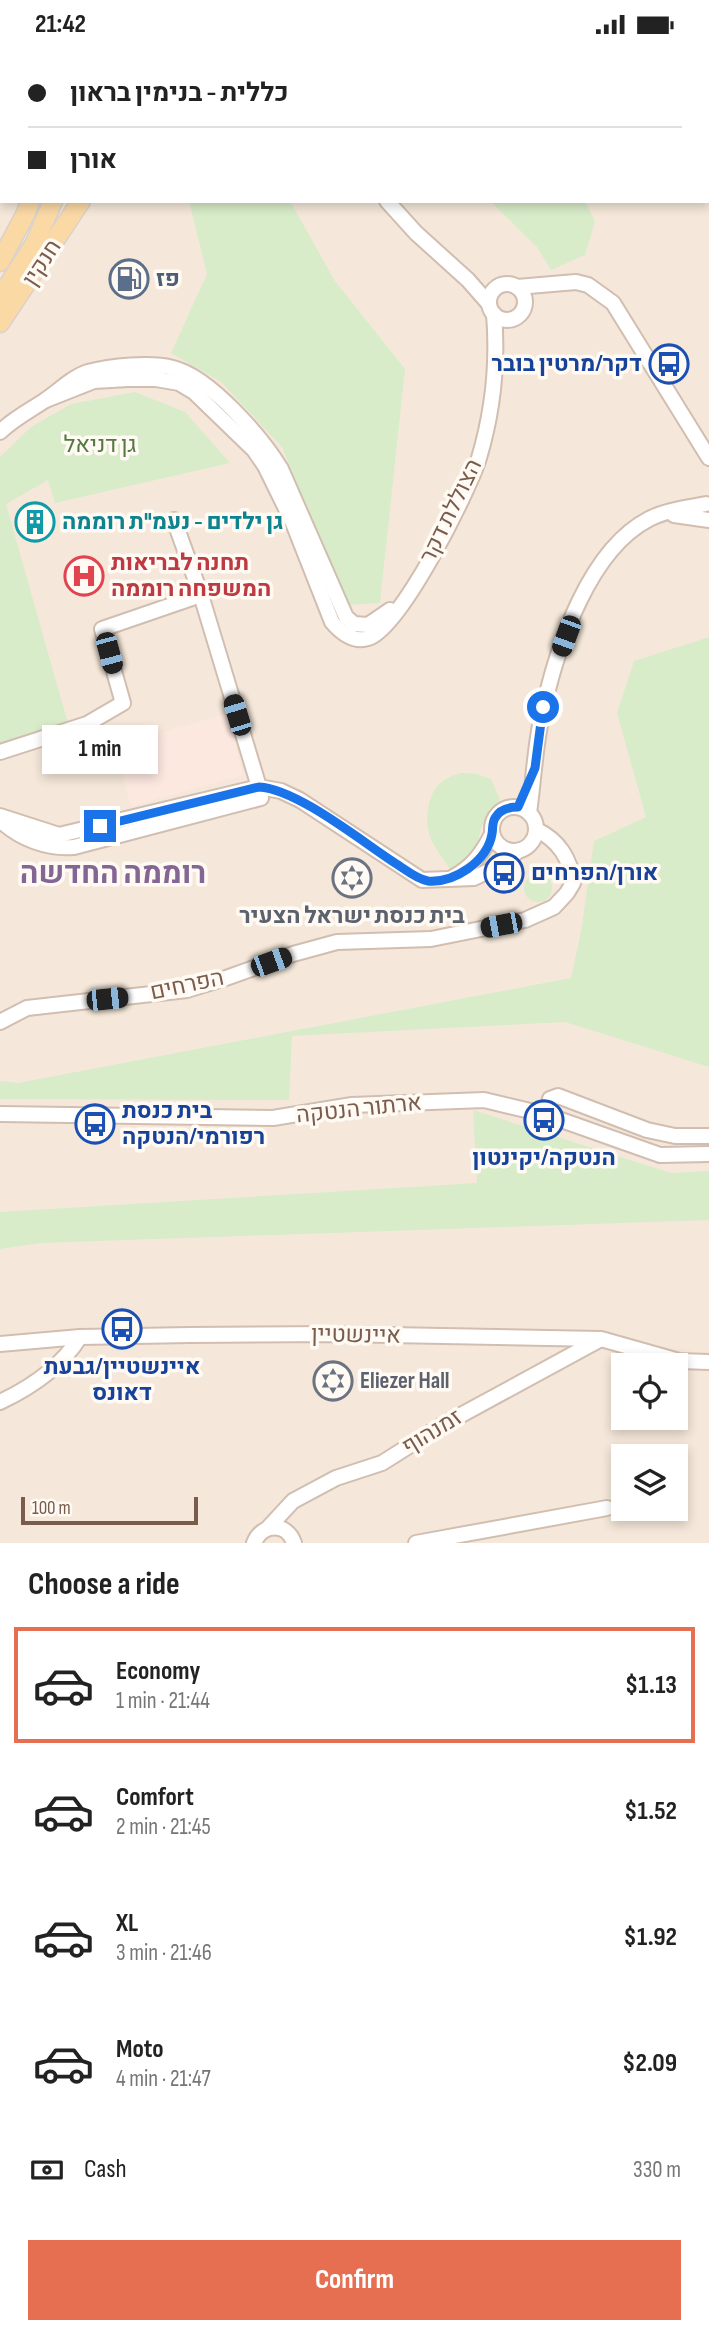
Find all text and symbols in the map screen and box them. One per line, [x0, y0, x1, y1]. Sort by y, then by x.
text: 21:42 [35, 9, 86, 40]
text: כללית - בנימין בראון [70, 78, 289, 109]
text: אורן [70, 145, 117, 176]
street label: חנקין [17, 234, 67, 292]
fuel station icon: פז [108, 258, 150, 300]
place label: פז [156, 265, 180, 293]
bus stop icon: דקר/מרטין בובר [648, 343, 690, 385]
place label: דקר/מרטין בובר [491, 350, 642, 378]
park label: גן דניאל [64, 431, 137, 459]
street label: הצוללת דקר [414, 454, 488, 568]
building icon: גן ילדים - נעמ"ת רוממה [14, 501, 56, 543]
place label: גן ילדים - נעמ"ת רוממה [62, 508, 283, 536]
place label: תחנה לבריאות המשפחה רוממה [111, 549, 271, 603]
hospital icon: תחנה לבריאות המשפחה רוממה [63, 555, 105, 597]
car [549, 613, 584, 659]
car [94, 630, 125, 676]
route start [527, 691, 559, 723]
car [221, 692, 254, 738]
callout: 1 min [42, 725, 158, 773]
text: 1 min [79, 735, 121, 763]
route end [84, 810, 116, 842]
bus stop icon: אורן/הפרחים [483, 852, 525, 894]
district label: רוממה החדשה [20, 856, 206, 892]
synagogue icon: בית כנסת ישראל הצעיר [331, 857, 373, 899]
place label: אורן/הפרחים [531, 859, 658, 887]
place label: בית כנסת ישראל הצעיר [239, 902, 465, 930]
car [479, 911, 524, 939]
car [248, 945, 295, 979]
street label: הפרחים [148, 964, 226, 1006]
car [86, 986, 129, 1012]
street label: ארתור הנטקה [295, 1088, 423, 1130]
place label: בית כנסת רפורמי/הנטקה [122, 1097, 265, 1151]
bus stop icon: הנטקה/יקינטון [523, 1099, 565, 1141]
bus stop icon: בית כנסת רפורמי/הנטקה [74, 1103, 116, 1145]
place label: הנטקה/יקינטון [472, 1144, 616, 1172]
bus stop icon: איינשטיין/גבעת דאונס [101, 1308, 143, 1350]
street label: איינשטיין [311, 1320, 401, 1350]
place label: איינשטיין/גבעת דאונס [44, 1353, 200, 1407]
map controls [611, 1353, 688, 1521]
button: locate [611, 1353, 688, 1430]
synagogue icon: Eliezer Hall [312, 1360, 354, 1402]
place label: Eliezer Hall [360, 1367, 449, 1395]
street label: זמנהוף [397, 1403, 467, 1461]
button: layers [611, 1444, 688, 1521]
scale bar [21, 1494, 198, 1526]
text: 100 m [32, 1497, 71, 1520]
text: Choose a ride [28, 1565, 180, 1604]
icon: car [32, 1654, 95, 1717]
text: Economy [116, 1656, 200, 1687]
text: $1.13 [625, 1670, 677, 1701]
text: 1 min · 21:44 [116, 1687, 210, 1715]
icon: car [32, 1780, 95, 1843]
text: Comfort [116, 1782, 194, 1813]
text: $1.52 [624, 1796, 677, 1827]
text: 2 min · 21:45 [116, 1813, 211, 1841]
icon: car [32, 1906, 95, 1969]
text: XL [116, 1908, 138, 1939]
text: $1.92 [624, 1922, 677, 1953]
text: 3 min · 21:46 [116, 1939, 212, 1967]
icon: car [32, 2032, 95, 2095]
text: Moto [116, 2034, 164, 2065]
text: $2.09 [622, 2048, 677, 2079]
text: 4 min · 21:47 [116, 2065, 211, 2093]
icon: cash [28, 2151, 66, 2189]
text: Cash [84, 2154, 127, 2185]
text: 330 m [633, 2156, 681, 2184]
button: Confirm [28, 2240, 681, 2320]

